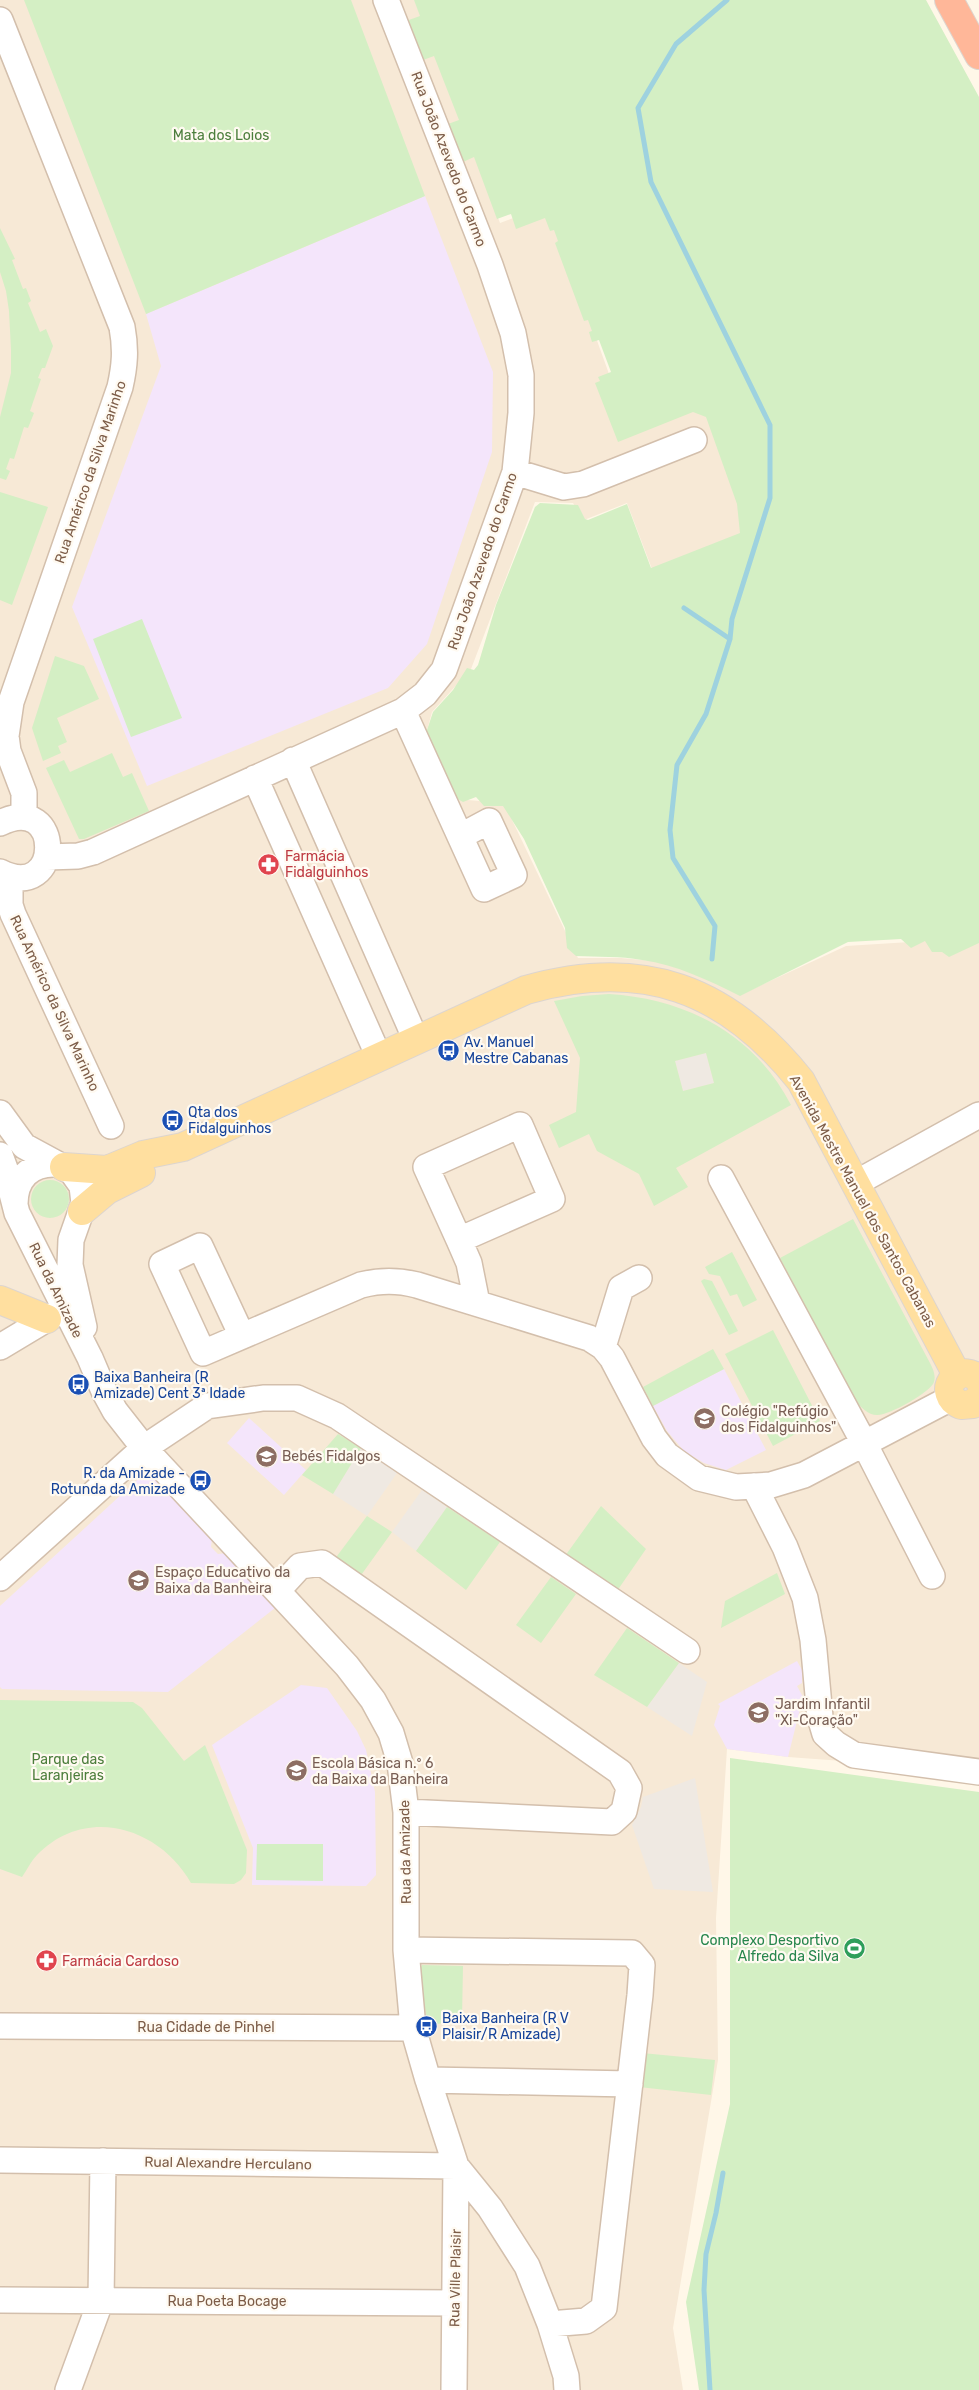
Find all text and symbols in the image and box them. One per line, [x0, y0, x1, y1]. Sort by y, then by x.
street label: Rua João Azevedo do Carmo [407, 69, 490, 249]
park label: Mata dos Loios [173, 127, 269, 144]
street label: Rua Américo da Silva Marinho [51, 379, 130, 566]
street label: Rua João Azevedo do Carmo [444, 470, 521, 652]
place label: Farmácia Fidalguinhos [285, 848, 368, 881]
pharmacy icon: Farmácia Fidalguinhos [257, 852, 281, 876]
street label: Rua Américo da Silva Marinho [6, 913, 103, 1094]
place label: Av. Manuel Mestre Cabanas [464, 1034, 568, 1067]
bus stop icon: Av. Manuel Mestre Cabanas [436, 1038, 460, 1062]
street label: Avenida Mestre Manuel dos Santos Cabanas [786, 1072, 939, 1331]
place label: Qta dos Fidalguinhos [188, 1104, 271, 1137]
bus stop icon: Qta dos Fidalguinhos [160, 1108, 184, 1132]
street label: Rua da Amizade [25, 1240, 86, 1341]
place label: Baixa Banheira (R Amizade) Cent 3ª Idade [94, 1369, 245, 1402]
bus stop icon: Baixa Banheira (R Amizade) Cent 3ª Idade [66, 1373, 90, 1397]
place label: Colégio "Refúgio dos Fidalguinhos" [721, 1403, 836, 1436]
school or university icon: Colégio "Refúgio dos Fidalguinhos" [693, 1407, 717, 1431]
school or university icon: Bebés Fidalgos [254, 1444, 278, 1468]
place label: Bebés Fidalgos [282, 1448, 381, 1465]
place label: R. da Amizade - Rotunda da Amizade [51, 1465, 185, 1498]
bus stop icon: R. da Amizade - Rotunda da Amizade [189, 1469, 213, 1493]
place label: Espaço Educativo da Baixa da Banheira [155, 1564, 290, 1597]
school or university icon: Espaço Educativo da Baixa da Banheira [127, 1568, 151, 1592]
place label: Jardim Infantil "Xi-Coração" [775, 1696, 870, 1729]
school or university icon: Jardim Infantil "Xi-Coração" [747, 1700, 771, 1724]
park label: Parque das Laranjeiras [32, 1751, 105, 1784]
place label: Escola Básica n.º 6 da Baixa da Banheira [312, 1755, 448, 1788]
school or university icon: Escola Básica n.º 6 da Baixa da Banheira [284, 1759, 308, 1783]
street label: Rua da Amizade [396, 1800, 415, 1904]
place label: Complexo Desportivo Alfredo da Silva [700, 1932, 839, 1965]
sports icon: Complexo Desportivo Alfredo da Silva [843, 1936, 867, 1960]
pharmacy icon: Farmácia Cardoso [34, 1949, 58, 1973]
place label: Farmácia Cardoso [62, 1953, 179, 1970]
place label: Baixa Banheira (R V Plaisir/R Amizade) [442, 2010, 569, 2043]
bus stop icon: Baixa Banheira (R V Plaisir/R Amizade) [414, 2014, 438, 2038]
street label: Rua Cidade de Pinhel [137, 2019, 275, 2036]
street label: Rual Alexandre Herculano [144, 2154, 312, 2173]
street label: Rua Ville Plaisir [446, 2228, 465, 2327]
street label: Rua Poeta Bocage [167, 2293, 287, 2310]

